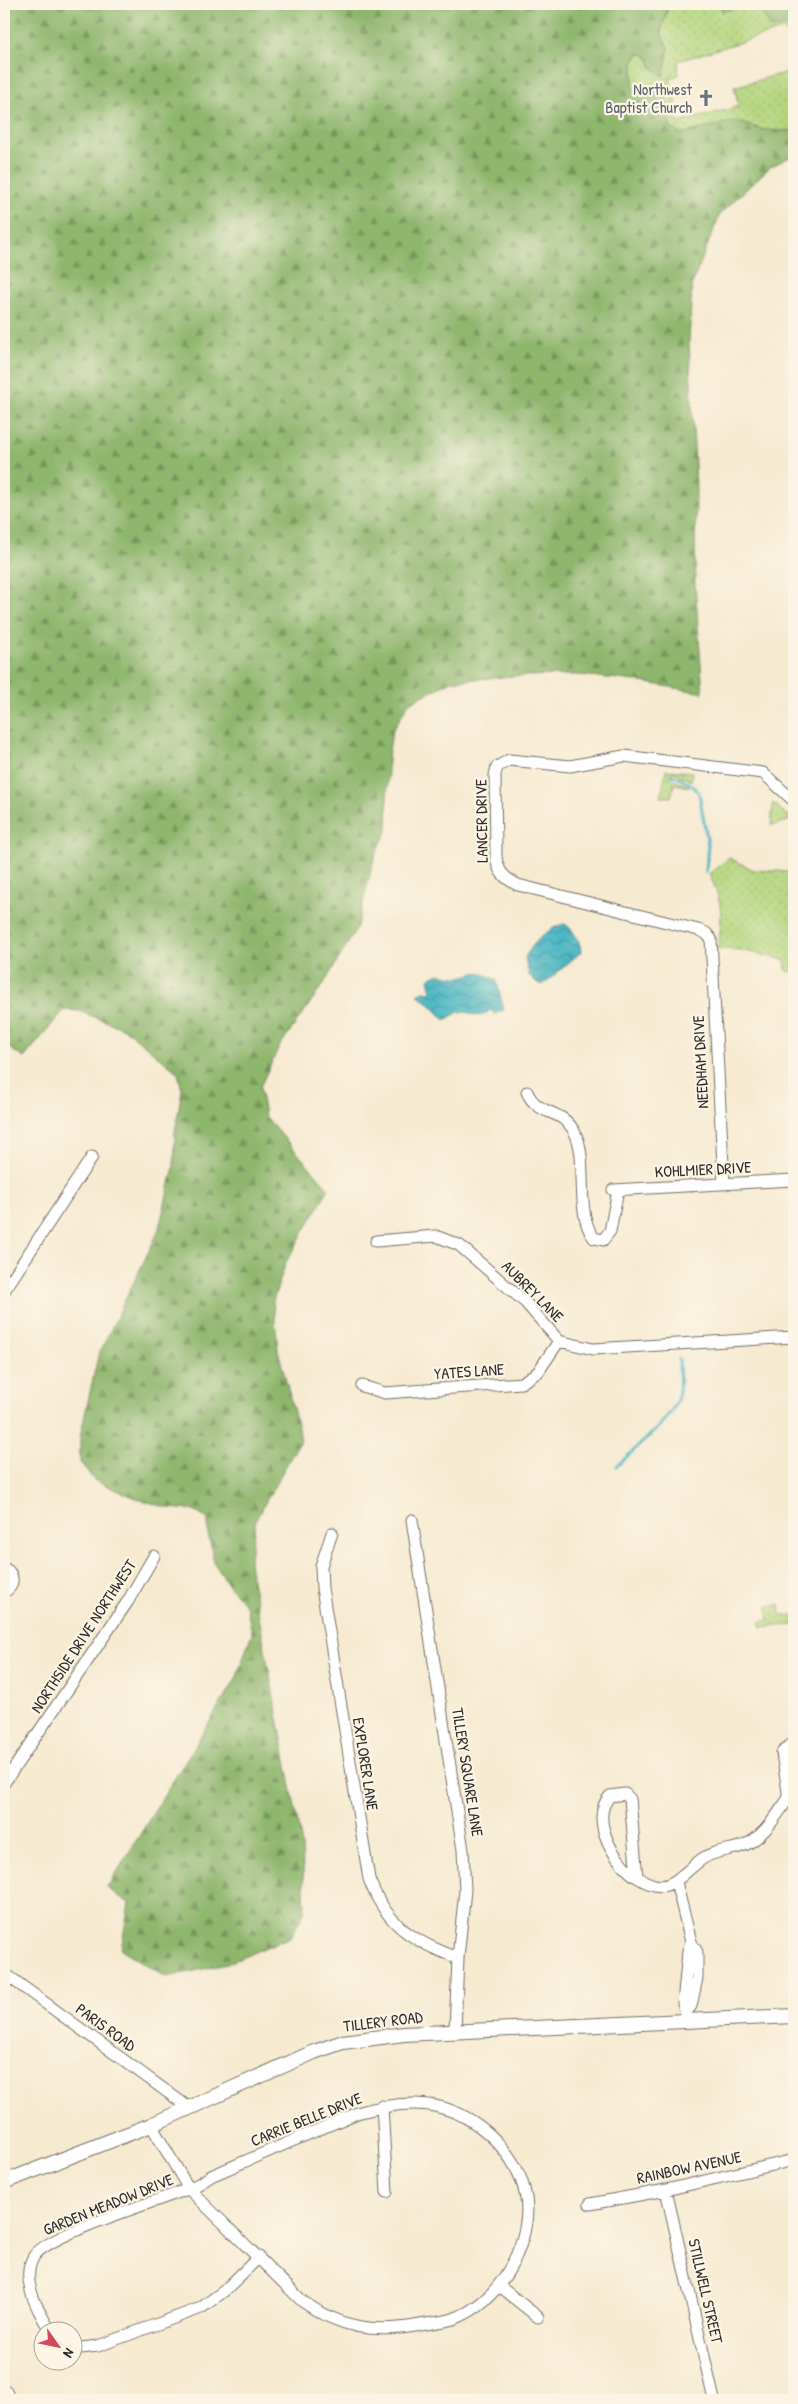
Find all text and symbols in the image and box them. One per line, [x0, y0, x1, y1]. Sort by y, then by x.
place label: Northwest Baptist Church [605, 78, 692, 118]
church icon: Northwest Baptist Church [696, 88, 716, 108]
street label: LANCER DRIVE [469, 779, 493, 863]
street label: NEEDHAM DRIVE [687, 1015, 713, 1109]
street label: KOHLMIER DRIVE [654, 1155, 752, 1183]
street label: AUBREY LANE [497, 1255, 569, 1327]
street label: YATES LANE [433, 1358, 505, 1384]
street label: NORTHSIDE DRIVE NORTHWEST [25, 1555, 141, 1717]
street label: TILLERY SQUARE LANE [447, 1706, 489, 1838]
street label: EXPLORER LANE [348, 1716, 384, 1812]
street label: PARIS ROAD [72, 1998, 141, 2056]
street label: TILLERY ROAD [342, 2005, 424, 2037]
street label: CARRIE BELLE DRIVE [247, 2087, 365, 2151]
street label: RAINBOW AVENUE [635, 2145, 743, 2189]
street label: GARDEN MEADOW DRIVE [40, 2168, 176, 2240]
street label: STILLWELL STREET [683, 2237, 729, 2346]
north arrow [32, 2322, 82, 2372]
text: N [59, 2345, 79, 2362]

